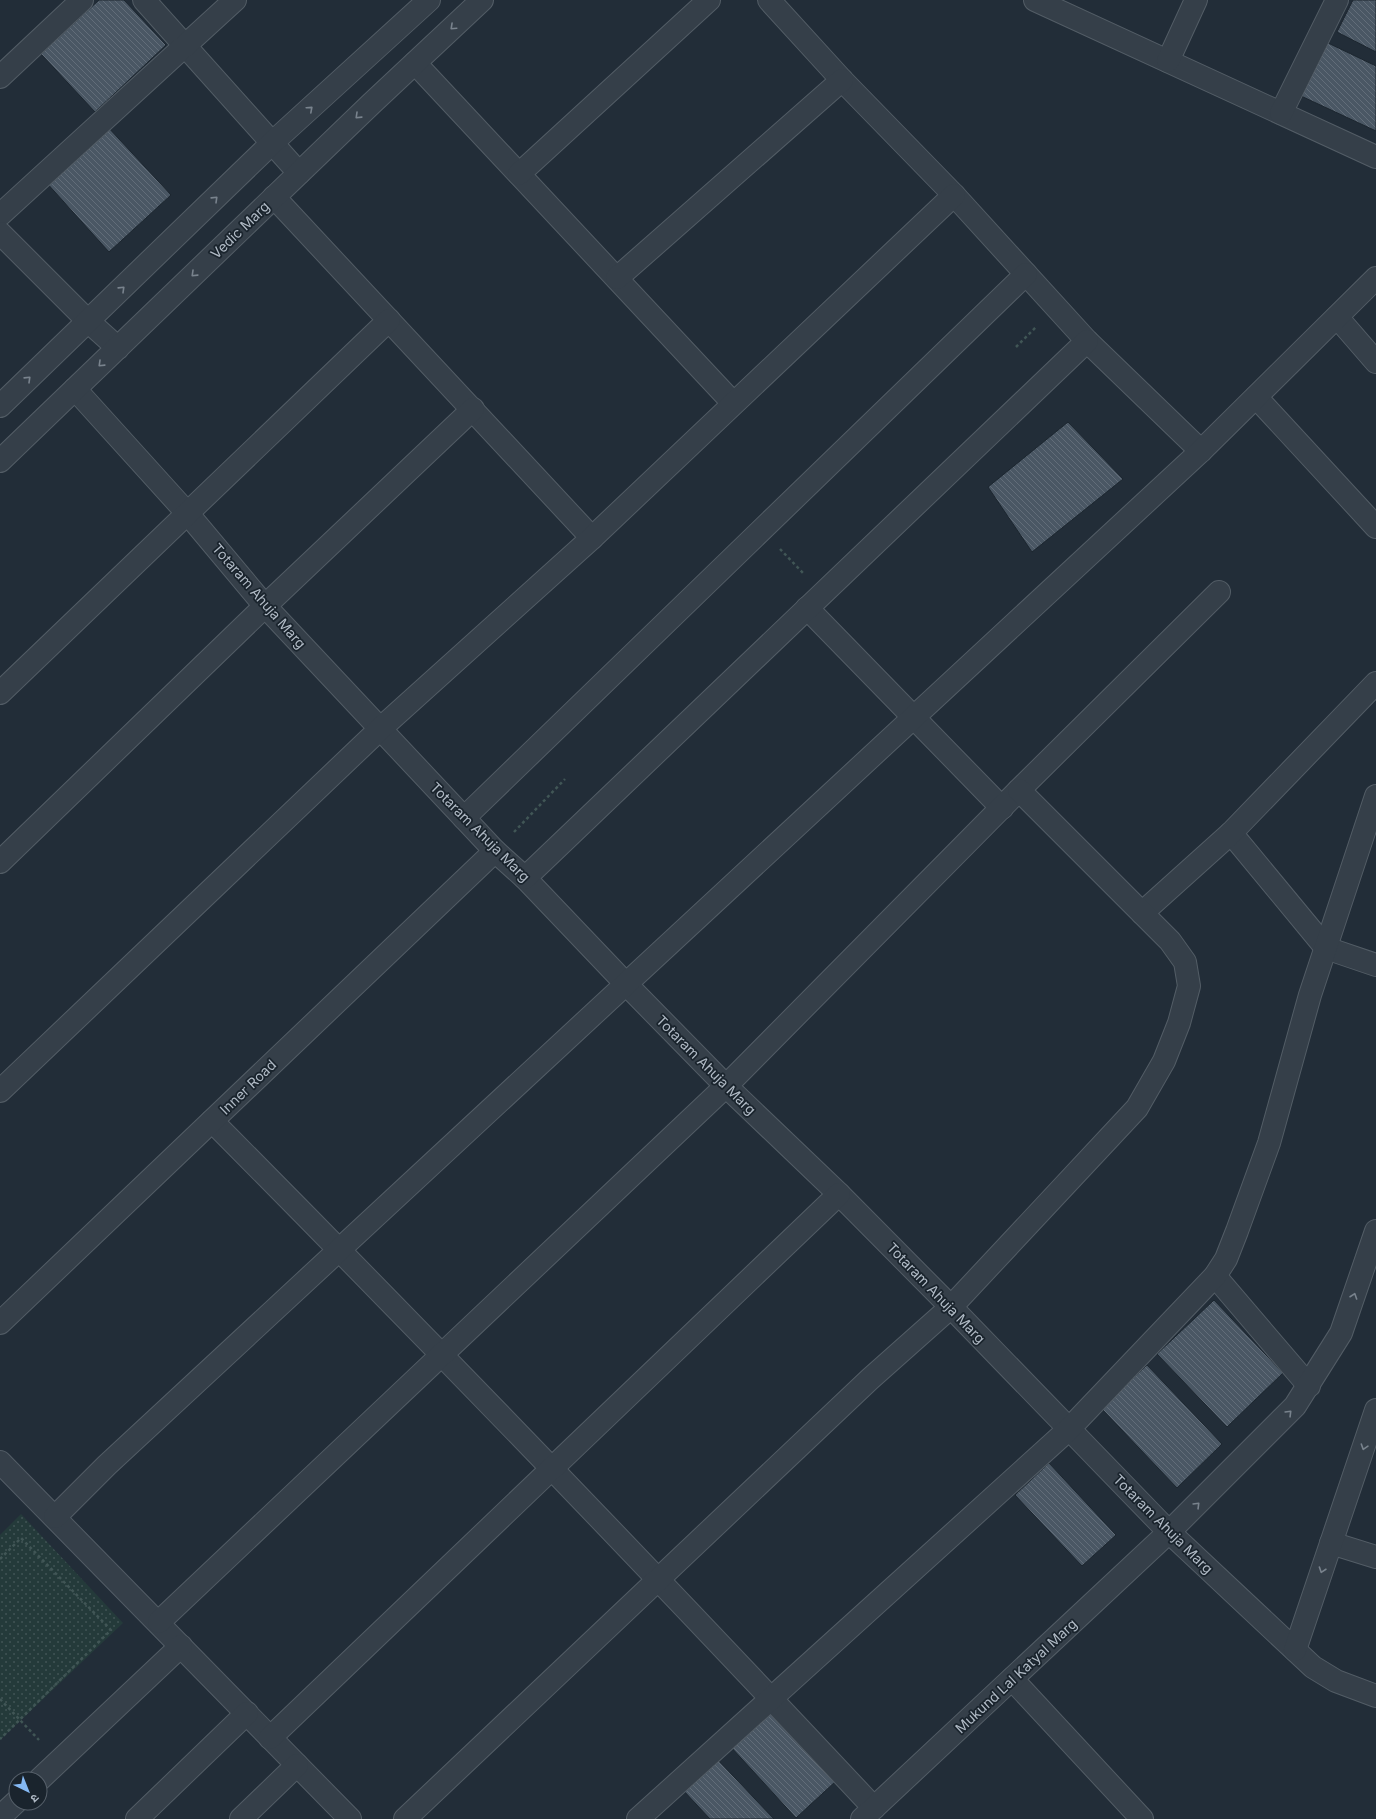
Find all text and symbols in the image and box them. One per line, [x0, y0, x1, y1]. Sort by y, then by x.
one-way arrow [450, 22, 458, 29]
one-way arrow [305, 107, 312, 114]
one-way arrow [355, 111, 363, 119]
one-way arrow [210, 196, 218, 204]
street label: Vedic Marg [207, 197, 273, 262]
one-way arrow [191, 269, 199, 277]
one-way arrow [117, 286, 125, 294]
one-way arrow [98, 359, 106, 367]
one-way arrow [23, 376, 31, 384]
street label: Totaram Ahuja Marg [209, 540, 310, 652]
street label: Totaram Ahuja Marg [427, 778, 534, 885]
street label: Totaram Ahuja Marg [653, 1011, 760, 1118]
street label: Inner Road [216, 1056, 279, 1118]
street label: Totaram Ahuja Marg [884, 1239, 989, 1347]
one-way arrow [1349, 1293, 1358, 1300]
one-way arrow [1284, 1410, 1292, 1418]
one-way arrow [1360, 1443, 1368, 1450]
street label: Totaram Ahuja Marg [1110, 1470, 1217, 1577]
one-way arrow [1192, 1502, 1200, 1509]
one-way arrow [1319, 1567, 1327, 1574]
street label: Mukund Lal Katyal Marg [951, 1615, 1080, 1736]
north arrow [8, 1771, 48, 1811]
text: उ [27, 1791, 42, 1806]

